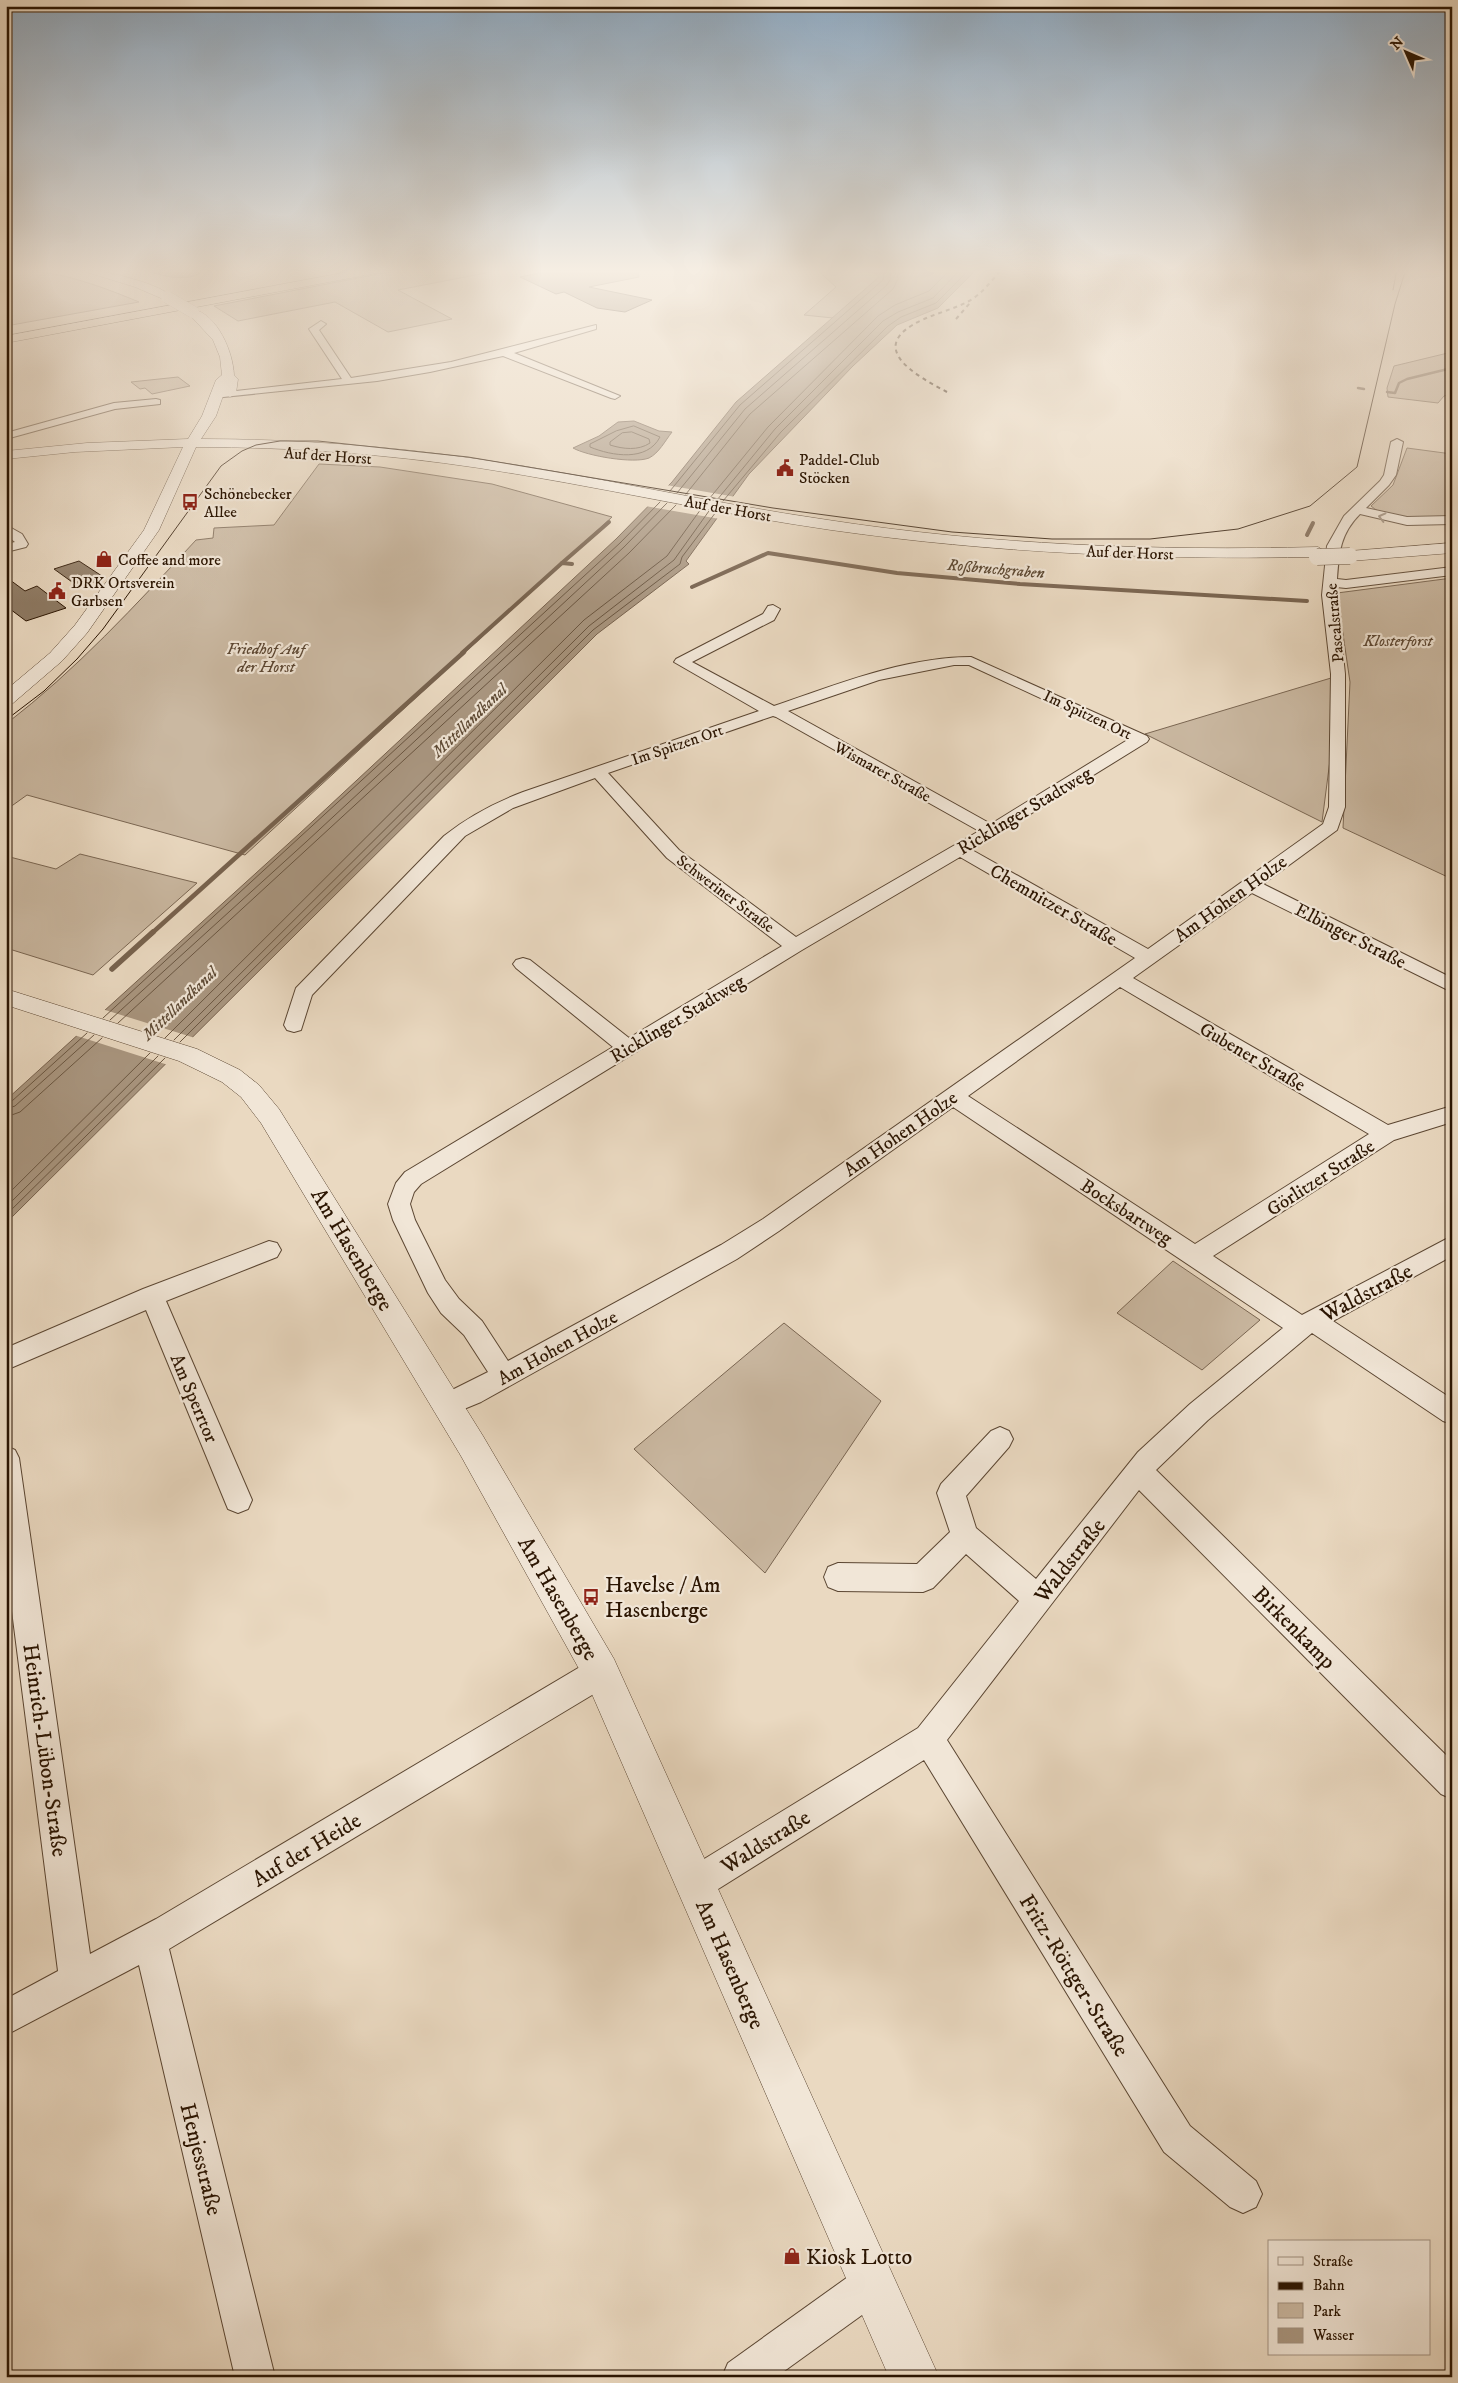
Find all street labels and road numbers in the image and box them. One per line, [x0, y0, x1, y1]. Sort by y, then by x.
street label: Auf der Horst [283, 443, 372, 469]
street label: Auf der Horst [683, 492, 773, 526]
street label: Auf der Horst [1086, 541, 1174, 565]
street label: Pascalstraße [1322, 582, 1348, 663]
street label: Im Spitzen Ort [1040, 686, 1135, 744]
street label: Im Spitzen Ort [629, 720, 726, 770]
street label: Wismarer Straße [830, 737, 935, 807]
street label: Ricklinger Stadtweg [953, 762, 1097, 861]
street label: Schweriner Straße [673, 850, 779, 937]
street label: Am Hohen Holze [1170, 851, 1292, 948]
street label: Chemnitzer Straße [985, 860, 1121, 951]
street label: Elbinger Straße [1291, 898, 1410, 974]
street label: Ricklinger Stadtweg [606, 970, 750, 1069]
street label: Gubener Straße [1195, 1018, 1309, 1097]
street label: Am Hohen Holze [840, 1086, 962, 1182]
street label: Görlitzer Straße [1263, 1135, 1379, 1222]
street label: Bocksbartweg [1076, 1174, 1177, 1251]
street label: Am Hasenberge [304, 1183, 399, 1316]
street label: Waldstraße [1315, 1258, 1417, 1329]
street label: Am Hohen Holze [494, 1306, 622, 1391]
street label: Am Sperrtor [165, 1351, 223, 1446]
street label: Waldstraße [1028, 1513, 1112, 1609]
street label: Am Hasenberge [511, 1532, 604, 1665]
street label: Birkenkamp [1247, 1581, 1341, 1675]
street label: Heinrich-Lübon-Straße [16, 1642, 73, 1858]
street label: Waldstraße [715, 1804, 815, 1881]
street label: Auf der Heide [247, 1807, 366, 1893]
street label: Fritz-Röttger-Straße [1013, 1890, 1135, 2062]
street label: Am Hasenberge [689, 1896, 770, 2033]
street label: Henjesstraße [174, 2100, 228, 2218]

